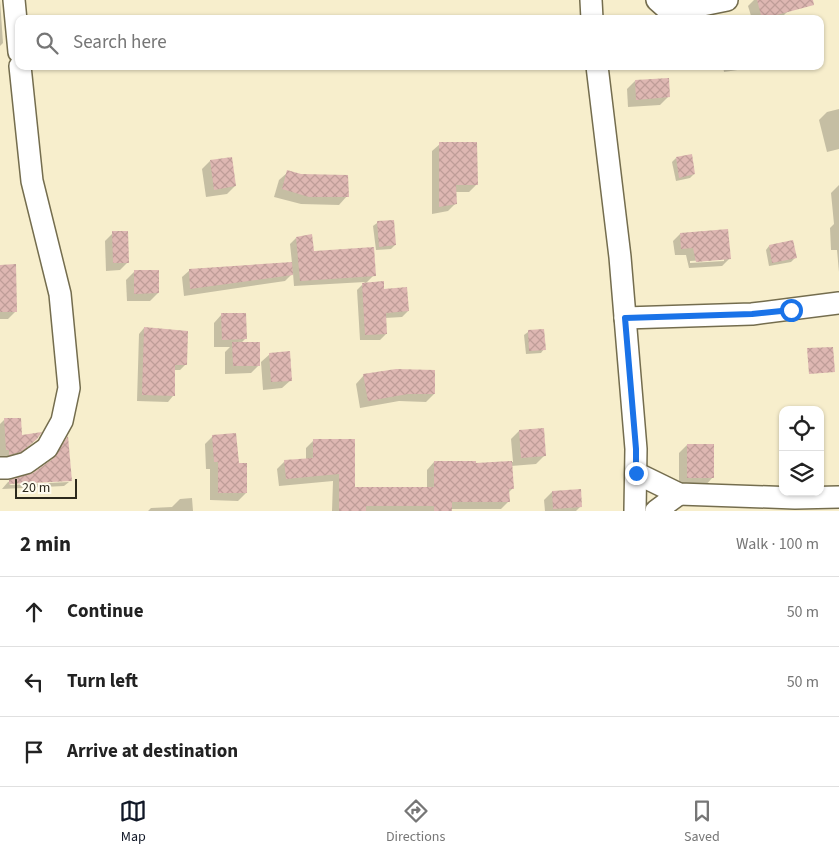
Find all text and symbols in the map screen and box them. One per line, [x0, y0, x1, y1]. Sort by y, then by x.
search box [15, 15, 824, 70]
icon: search [33, 29, 61, 57]
text: Search here [73, 29, 167, 56]
route start [780, 299, 803, 322]
map controls [779, 406, 824, 496]
button: locate [779, 406, 824, 451]
button: layers [779, 451, 824, 496]
route end [625, 462, 648, 485]
scale bar [15, 476, 78, 499]
text: 20 m [22, 478, 50, 498]
text: 2 min [20, 529, 71, 559]
text: Walk · 100 m [736, 533, 819, 555]
icon: ahead [20, 598, 48, 626]
text: Continue [67, 598, 144, 625]
text: 50 m [787, 601, 819, 623]
icon: left [20, 668, 48, 696]
text: Turn left [67, 668, 138, 695]
text: 50 m [787, 671, 819, 693]
icon: arrive [20, 738, 48, 766]
text: Arrive at destination [67, 738, 238, 765]
tab: Map [119, 797, 147, 847]
tab: Directions [386, 797, 445, 847]
tab: Saved [684, 797, 720, 847]

